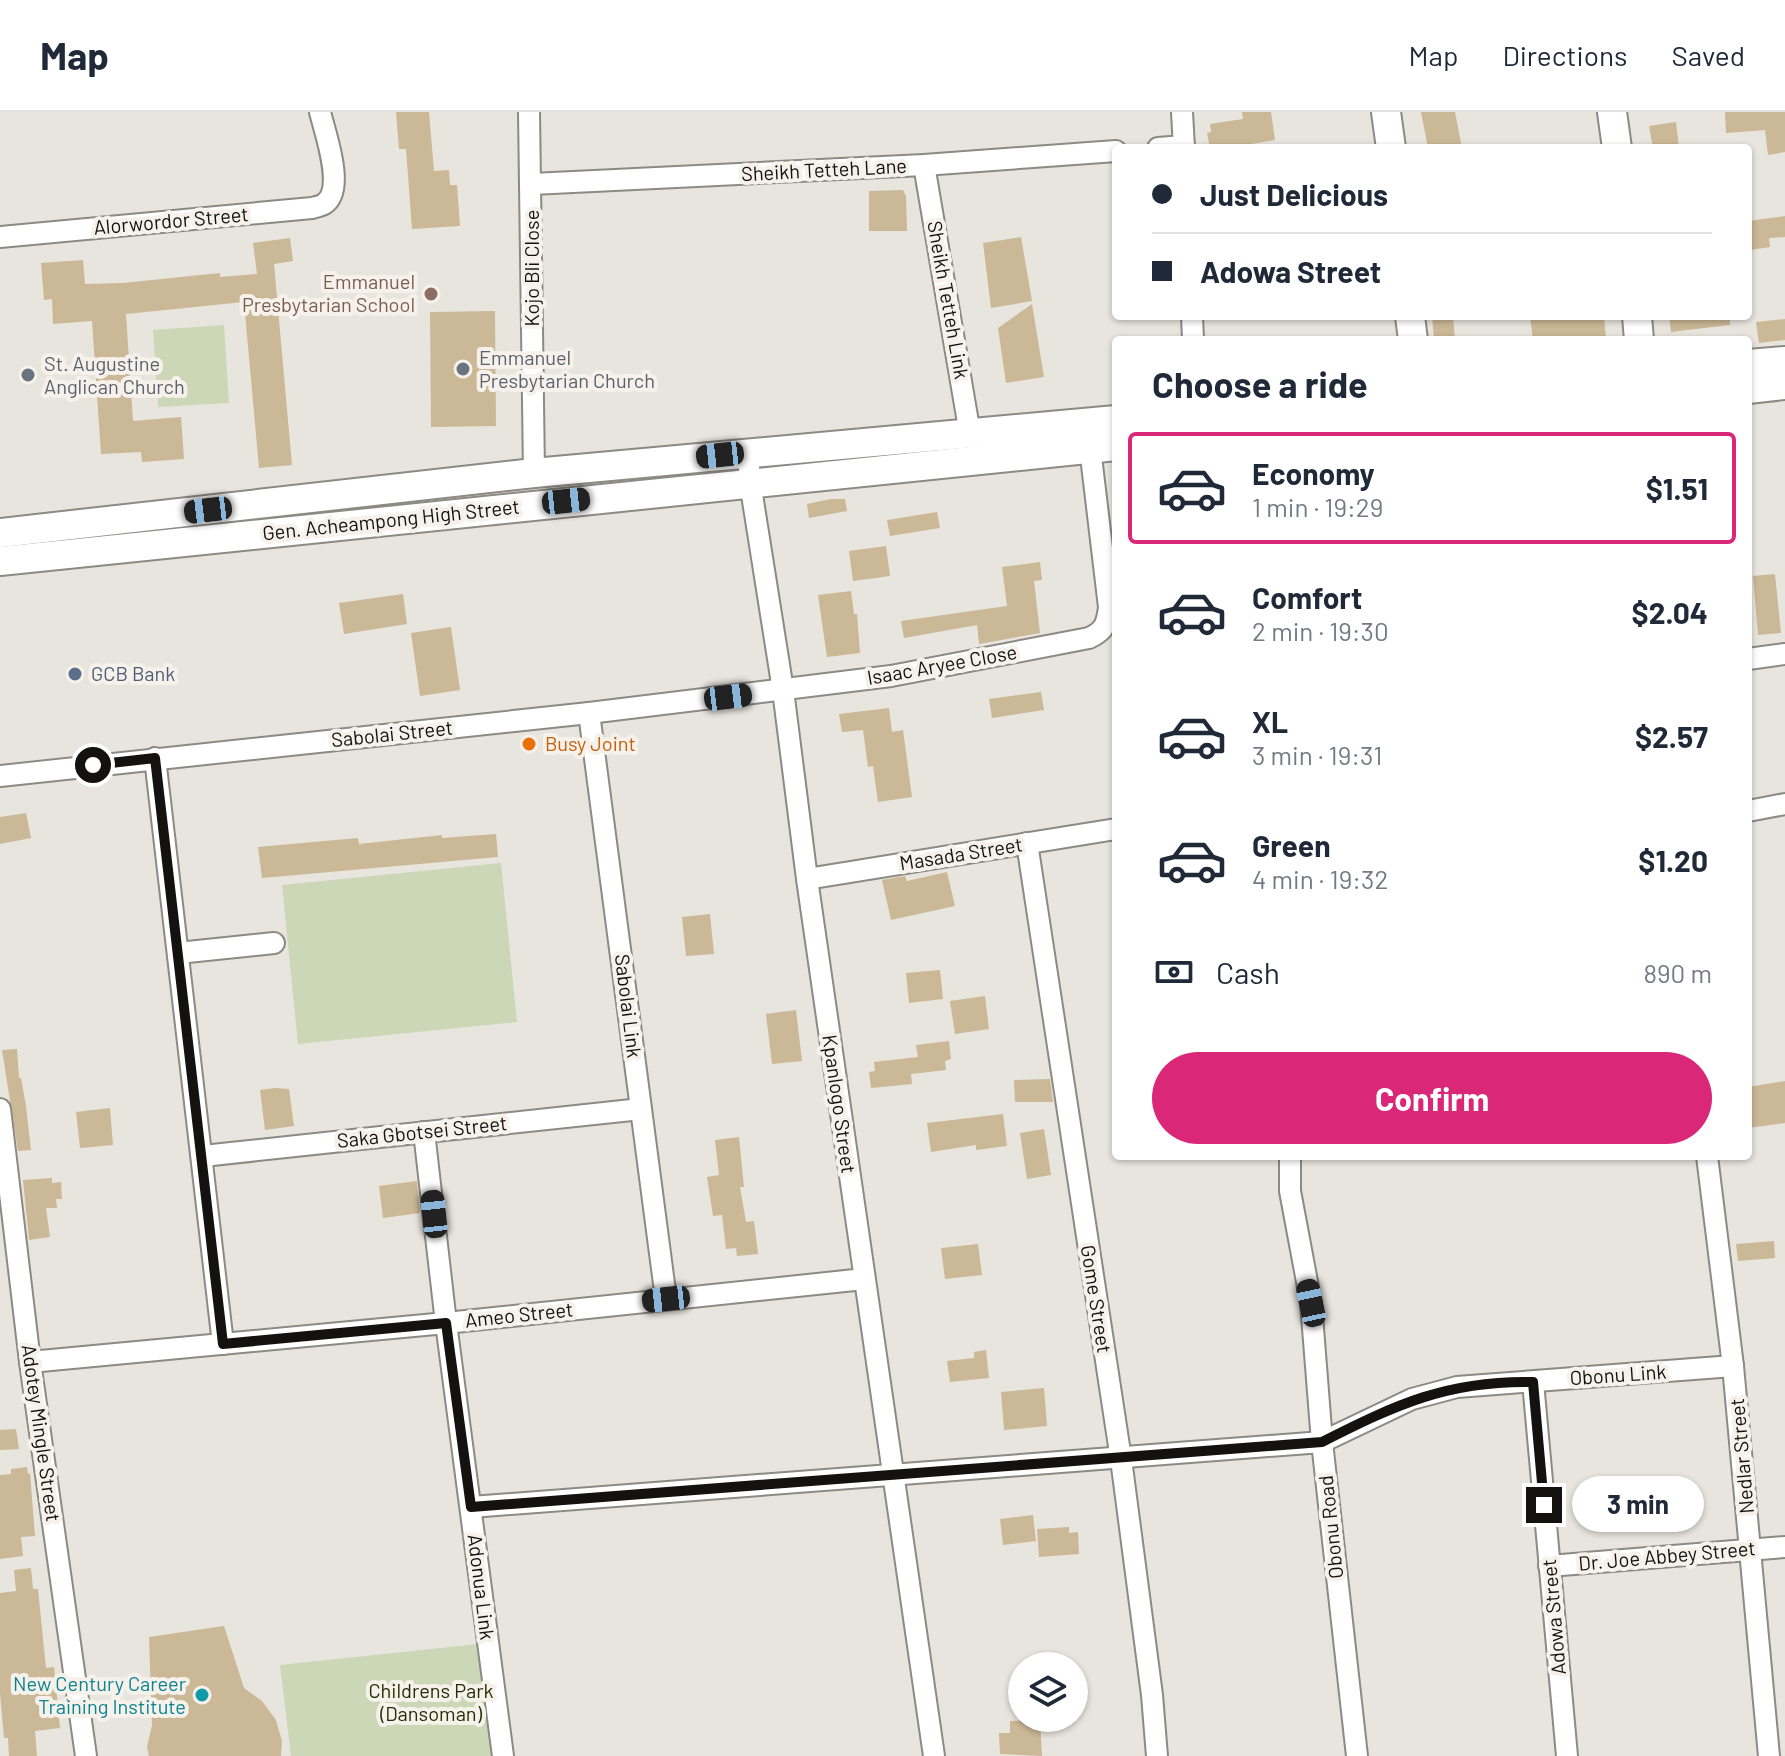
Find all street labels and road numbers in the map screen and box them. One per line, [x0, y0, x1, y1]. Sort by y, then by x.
street label: Sheikh Tetteh Lane [740, 153, 907, 185]
street label: Alorwordor Street [92, 201, 249, 239]
street label: Kojo Bli Close [519, 210, 543, 326]
street label: Sheikh Tetteh Link [923, 219, 975, 381]
street label: Gen. Acheampong High Street [261, 494, 521, 544]
street label: Isaac Aryee Close [865, 639, 1019, 689]
street label: Sabolai Street [330, 715, 454, 751]
street label: Masada Street [898, 831, 1024, 875]
street label: Sabolai Link [611, 952, 647, 1059]
street label: Kpanlogo Street [818, 1033, 862, 1175]
street label: Saka Gbotsei Street [336, 1110, 508, 1152]
street label: Gome Street [1077, 1243, 1117, 1354]
street label: Ameo Street [464, 1296, 574, 1332]
street label: Adotey Mingle Street [18, 1343, 66, 1523]
street label: Obonu Link [1569, 1359, 1667, 1389]
street label: Nedlar Street [1724, 1397, 1758, 1515]
street label: Obonu Road [1313, 1474, 1347, 1580]
street label: Adonua Link [464, 1532, 500, 1641]
street label: Dr. Joe Abbey Street [1577, 1535, 1756, 1575]
street label: Adowa Street [1536, 1558, 1570, 1676]

